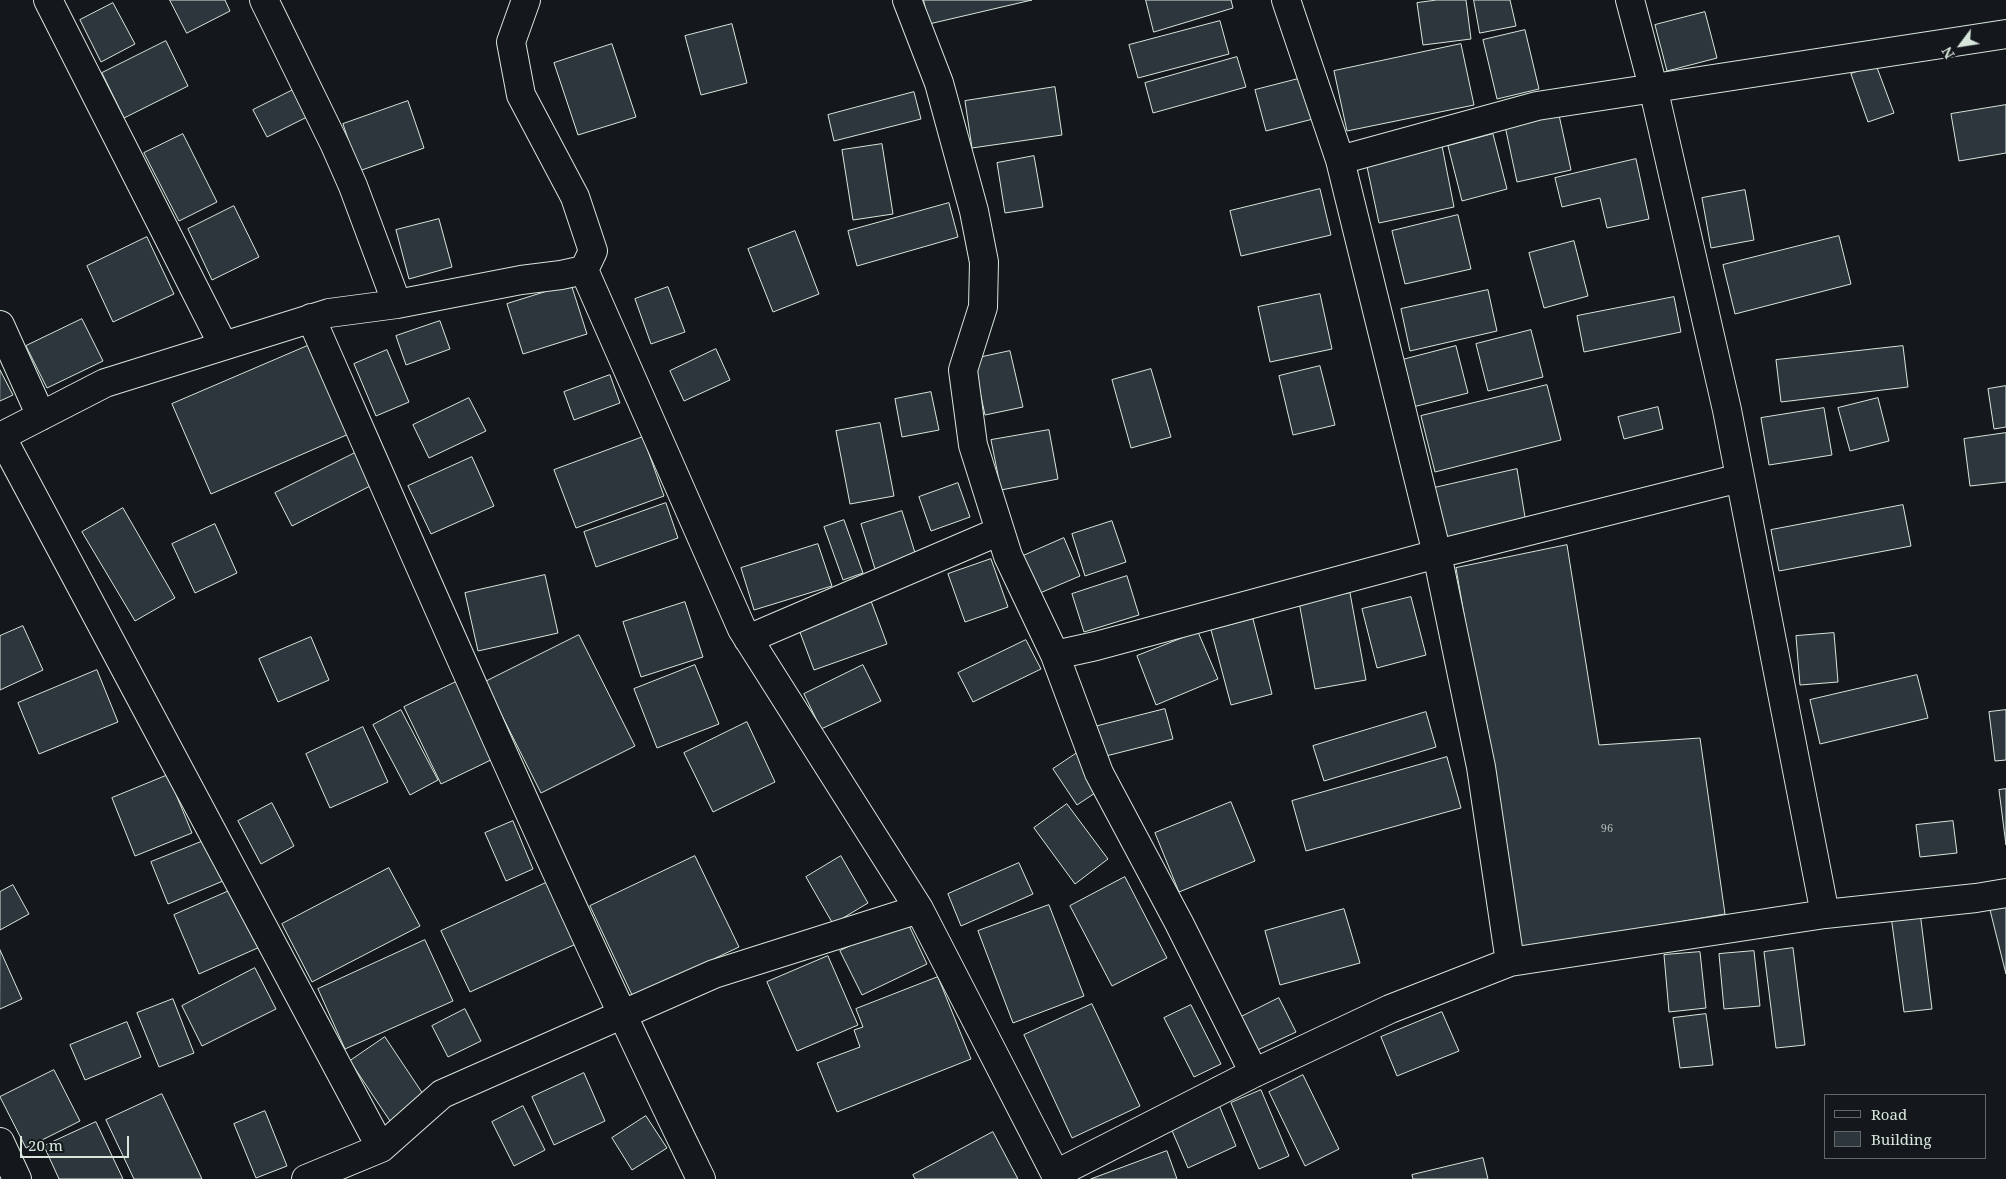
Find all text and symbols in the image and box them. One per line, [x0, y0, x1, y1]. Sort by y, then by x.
north arrow [1936, 20, 1986, 70]
text: N [1937, 43, 1959, 63]
house number: 96 [1601, 822, 1613, 836]
legend [1824, 1094, 1986, 1159]
text: Road [1871, 1104, 1907, 1124]
scale bar [22, 1126, 131, 1158]
text: Building [1871, 1129, 1932, 1149]
text: 20 m [28, 1135, 63, 1155]

